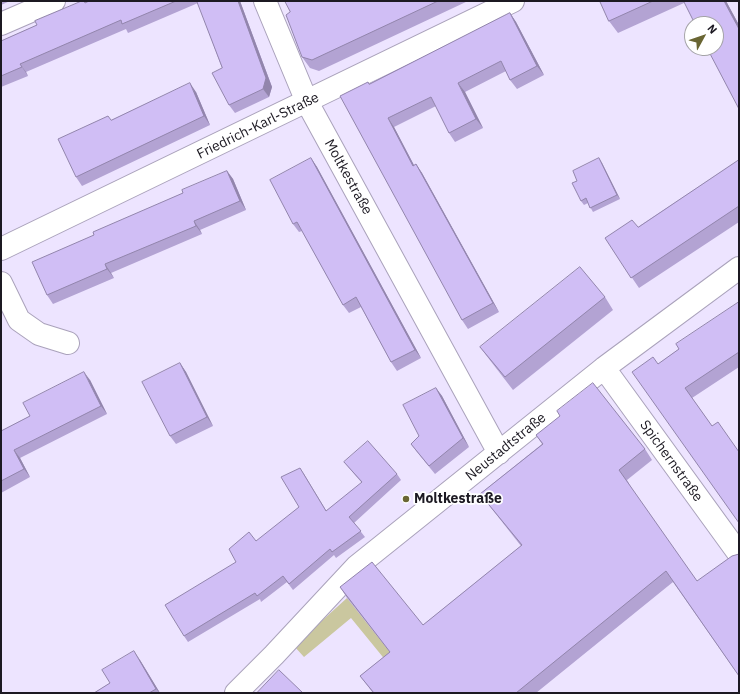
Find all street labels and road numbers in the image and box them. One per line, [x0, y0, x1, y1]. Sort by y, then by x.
street label: Friedrich-Karl-Straße [194, 89, 322, 163]
street label: Moltkestraße [320, 136, 376, 218]
street label: Neustadtstraße [462, 409, 550, 485]
street label: Spichernstraße [636, 417, 706, 505]

